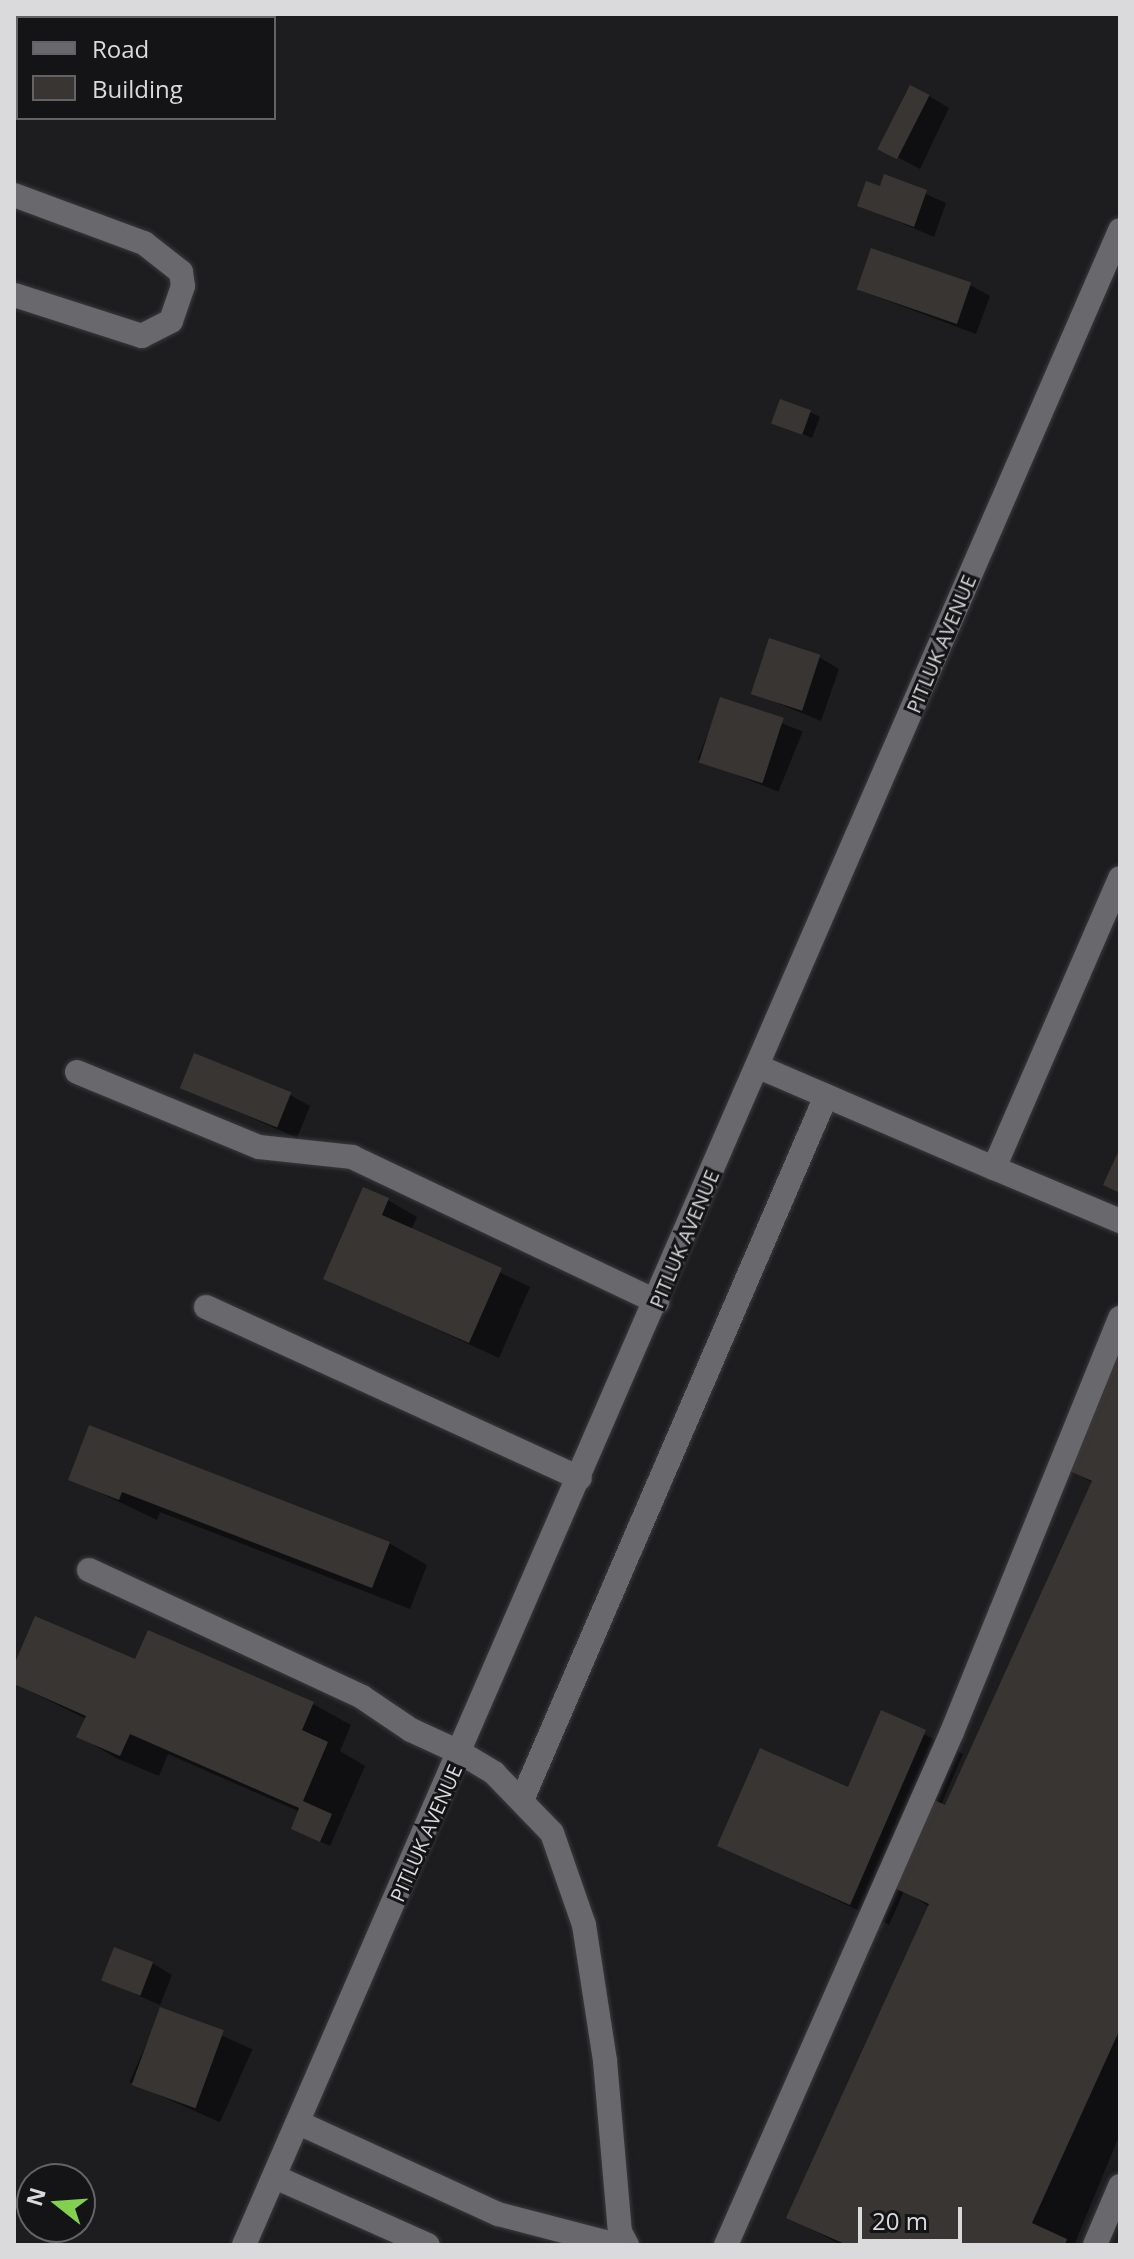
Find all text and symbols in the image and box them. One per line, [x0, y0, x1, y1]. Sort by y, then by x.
legend [16, 16, 276, 120]
text: Road [92, 32, 149, 65]
text: Building [92, 72, 183, 105]
street label: PITLUK AVENUE [901, 571, 981, 717]
street label: PITLUK AVENUE [644, 1166, 724, 1312]
street label: PITLUK AVENUE [385, 1761, 467, 1905]
north arrow [16, 2163, 96, 2243]
text: N [18, 2184, 52, 2210]
scale bar [862, 2191, 966, 2241]
text: 20 m [872, 2204, 928, 2237]

